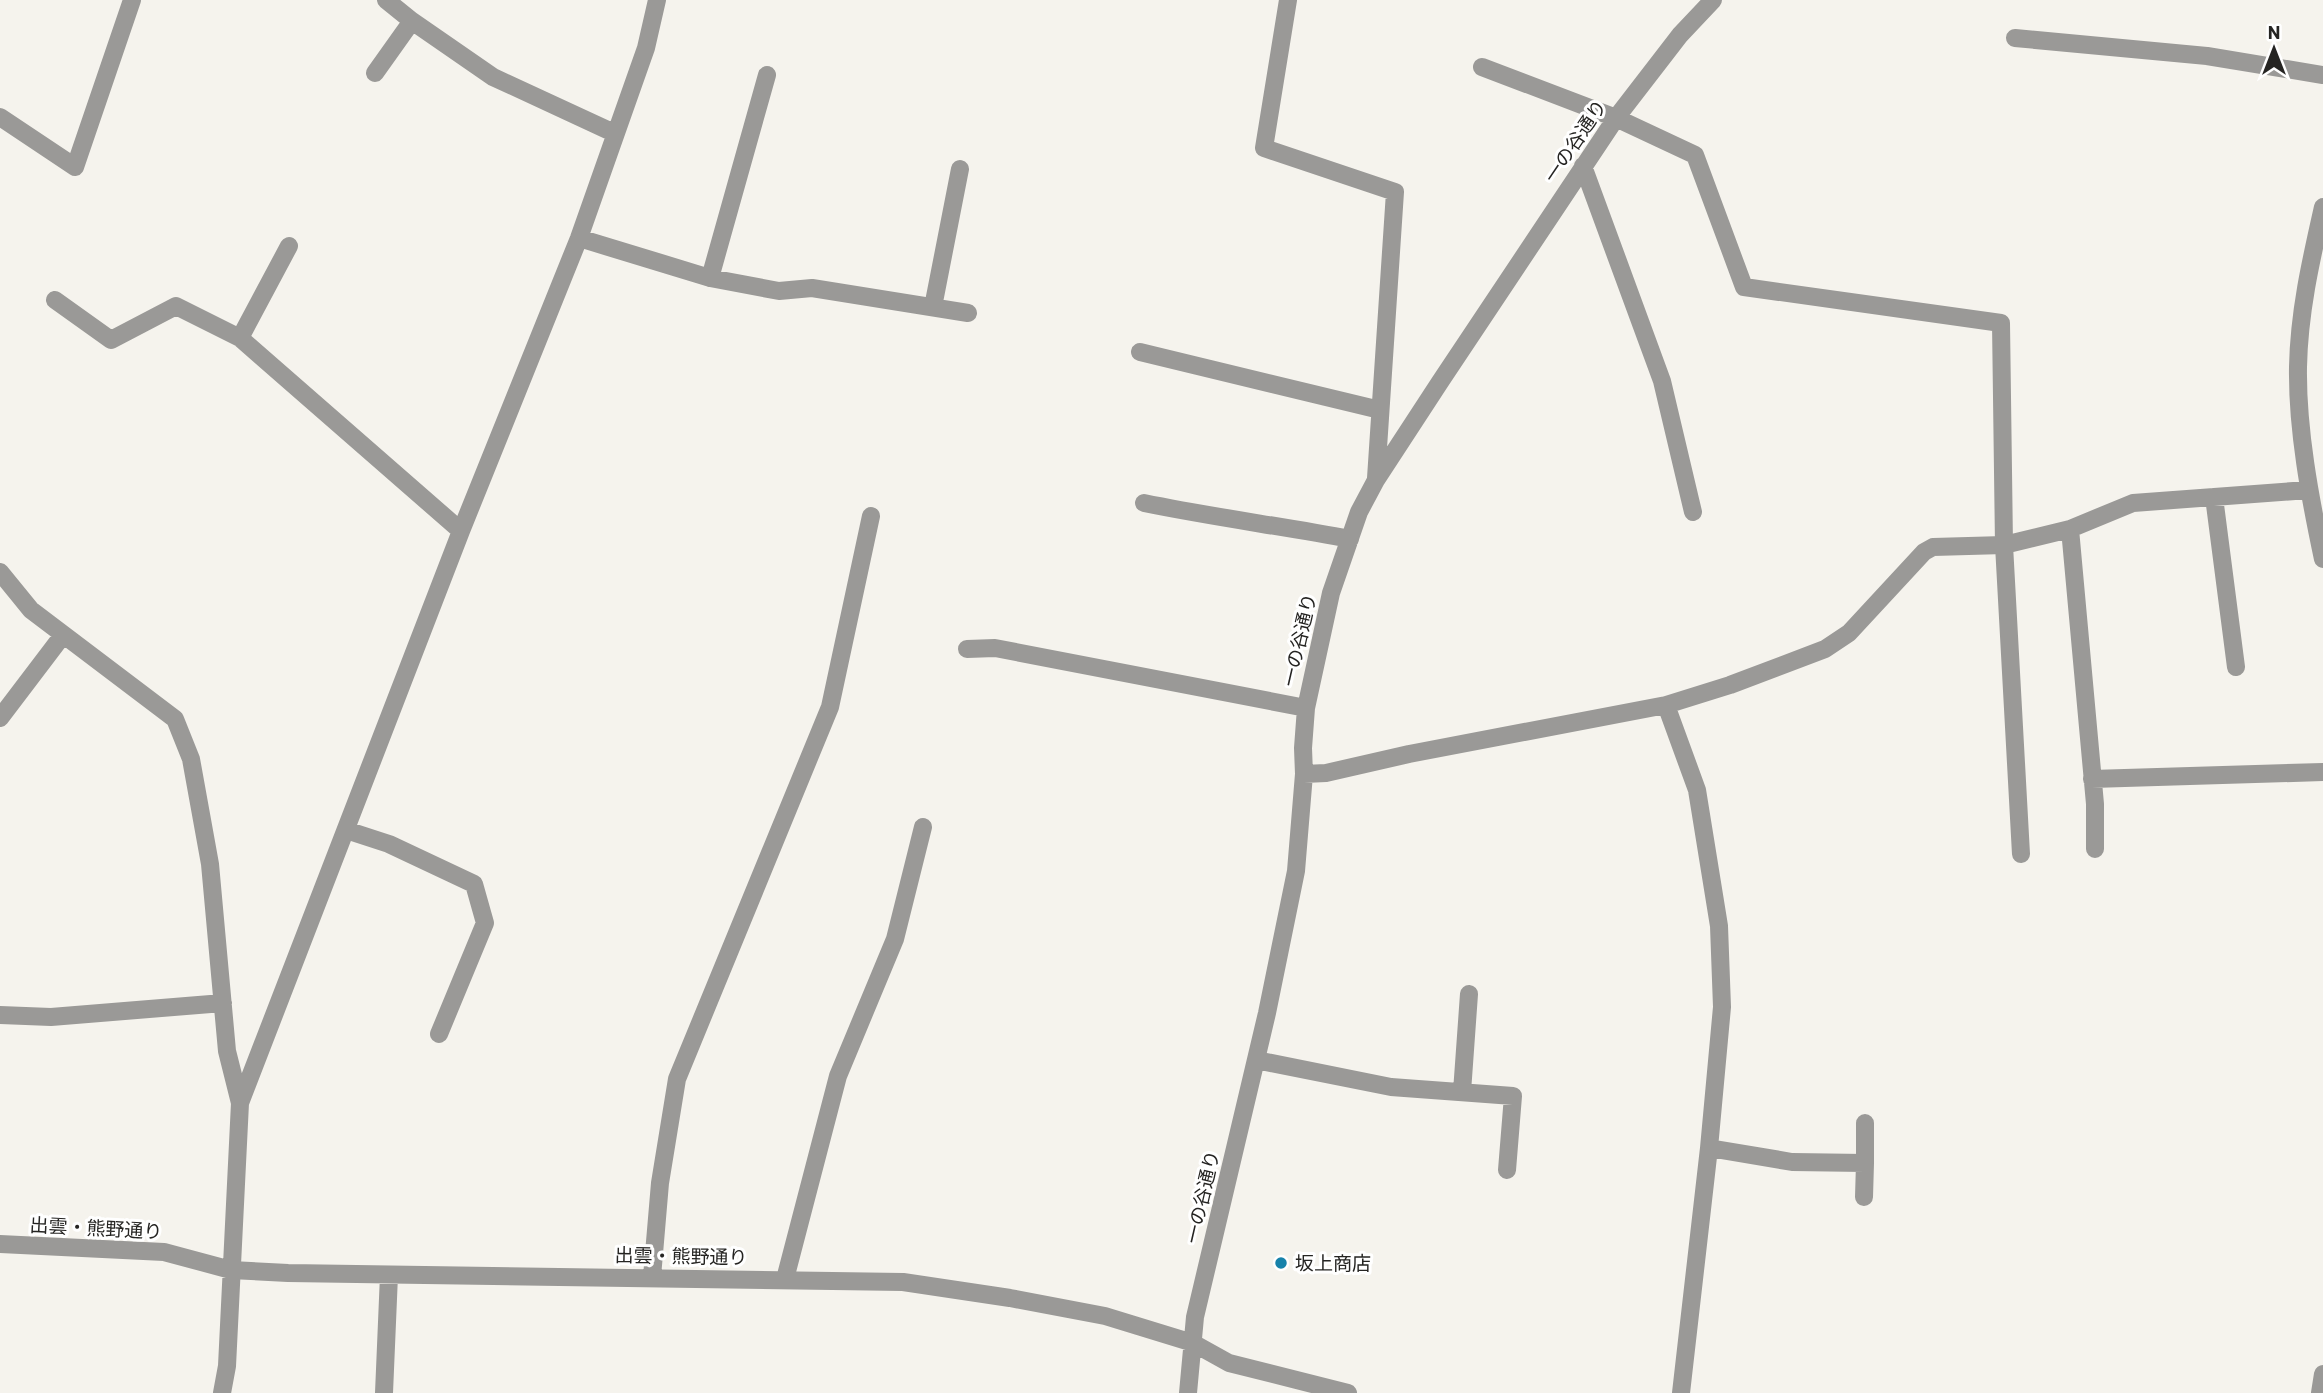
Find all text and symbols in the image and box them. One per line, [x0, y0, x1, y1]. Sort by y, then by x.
north arrow [2239, 14, 2309, 84]
text: N [2268, 20, 2280, 43]
street label: 一の谷通り [1538, 95, 1611, 187]
street label: 一の谷通り [1277, 591, 1320, 689]
street label: 一の谷通り [1180, 1148, 1223, 1246]
street label: 出雲・熊野通り [29, 1213, 163, 1242]
street label: 出雲・熊野通り [614, 1243, 748, 1268]
place label: 坂上商店 [1295, 1251, 1371, 1274]
marker: 坂上商店 [1273, 1255, 1289, 1271]

